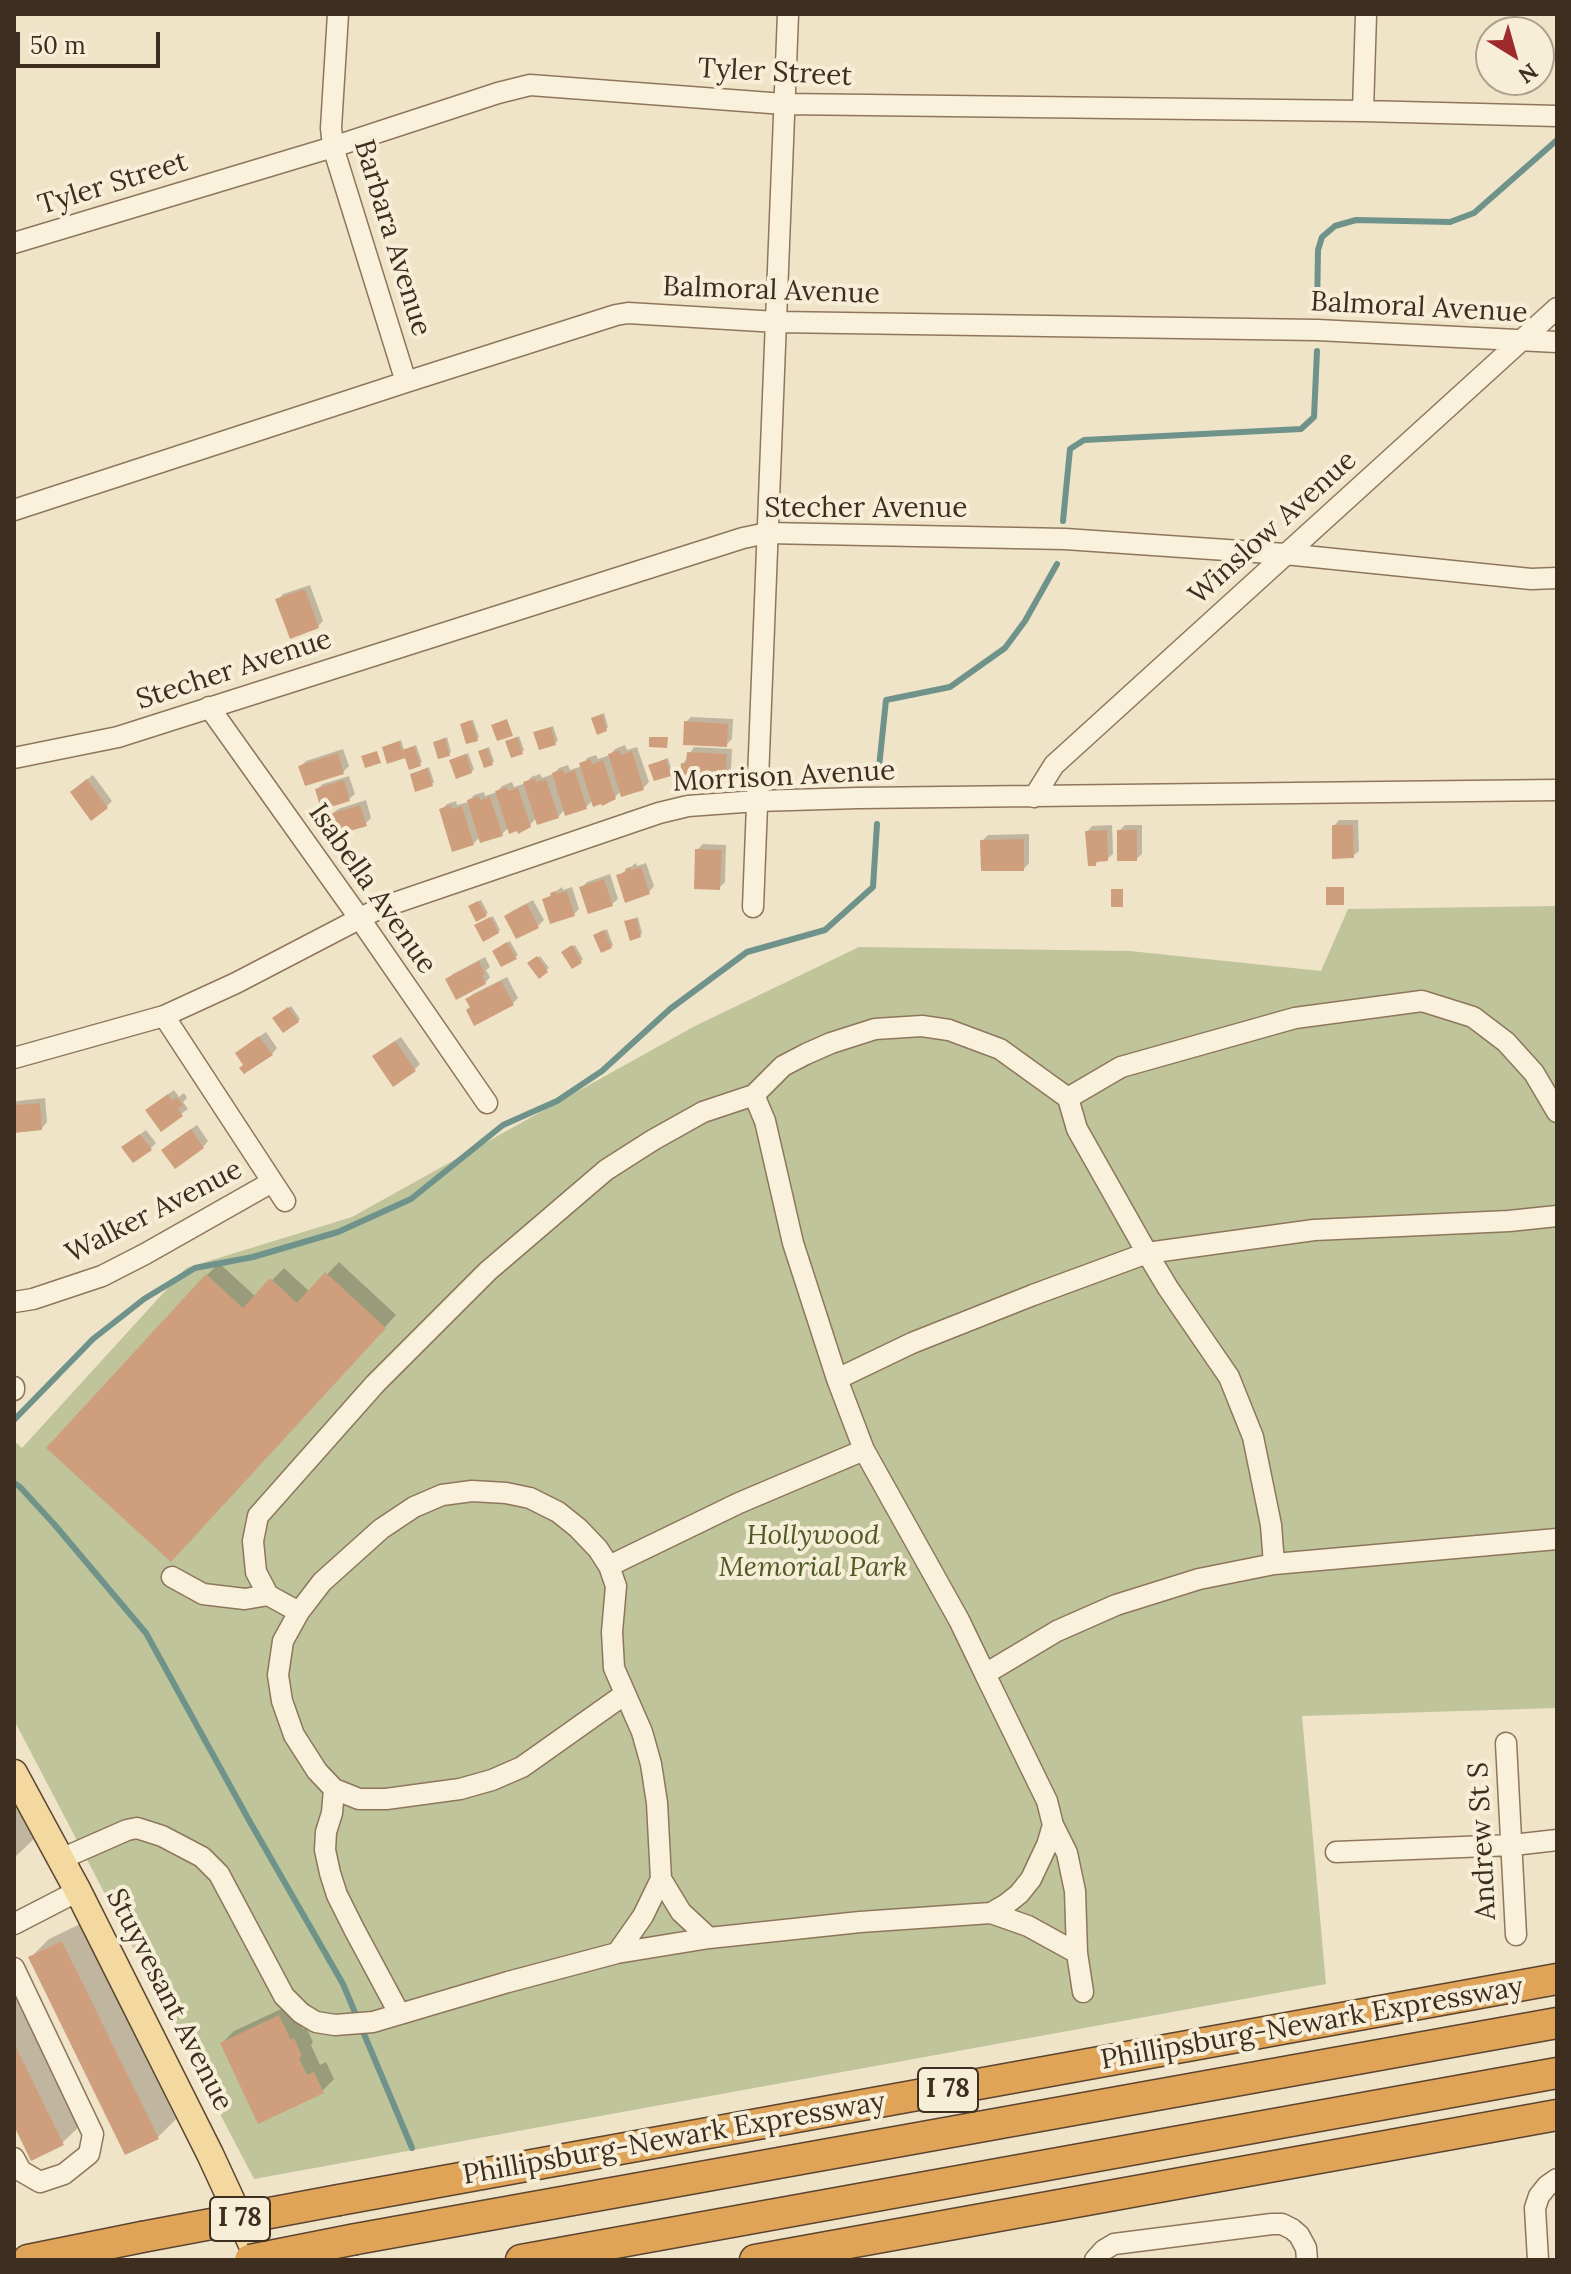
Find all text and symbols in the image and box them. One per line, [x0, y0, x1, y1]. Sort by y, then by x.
scale bar [20, 16, 164, 66]
north arrow [1475, 16, 1555, 96]
text: 50 m [30, 30, 86, 61]
street label: Tyler Street [697, 52, 853, 94]
text: N [1513, 57, 1543, 90]
street label: Barbara Avenue [346, 136, 438, 340]
street label: Tyler Street [34, 145, 192, 223]
street label: Balmoral Avenue [662, 270, 880, 312]
street label: Balmoral Avenue [1310, 286, 1528, 330]
street label: Winslow Avenue [1182, 444, 1364, 612]
street label: Stecher Avenue [765, 492, 967, 526]
street label: Stecher Avenue [132, 623, 336, 717]
street label: Morrison Avenue [672, 754, 896, 800]
street label: Isabella Avenue [301, 797, 443, 981]
street label: Walker Avenue [60, 1153, 248, 1271]
park label: Hollywood Memorial Park [719, 1519, 907, 1585]
street label: Andrew St S [1462, 1761, 1504, 1921]
street label: Stuyvesant Avenue [99, 1883, 239, 2117]
street label: Phillipsburg-Newark Expressway [1098, 1970, 1526, 2078]
road number: I 78 [918, 2068, 978, 2112]
street label: Phillipsburg-Newark Expressway [460, 2085, 888, 2193]
road number: I 78 [210, 2197, 270, 2241]

